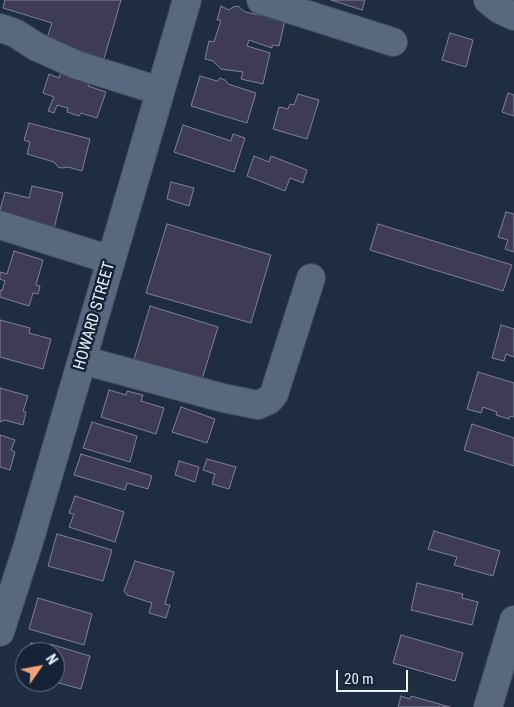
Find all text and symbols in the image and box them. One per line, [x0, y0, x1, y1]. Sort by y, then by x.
street label: HOWARD STREET [70, 260, 120, 372]
north arrow [15, 642, 65, 692]
text: N [43, 651, 61, 667]
scale bar [339, 660, 412, 692]
text: 20 m [344, 670, 374, 688]

